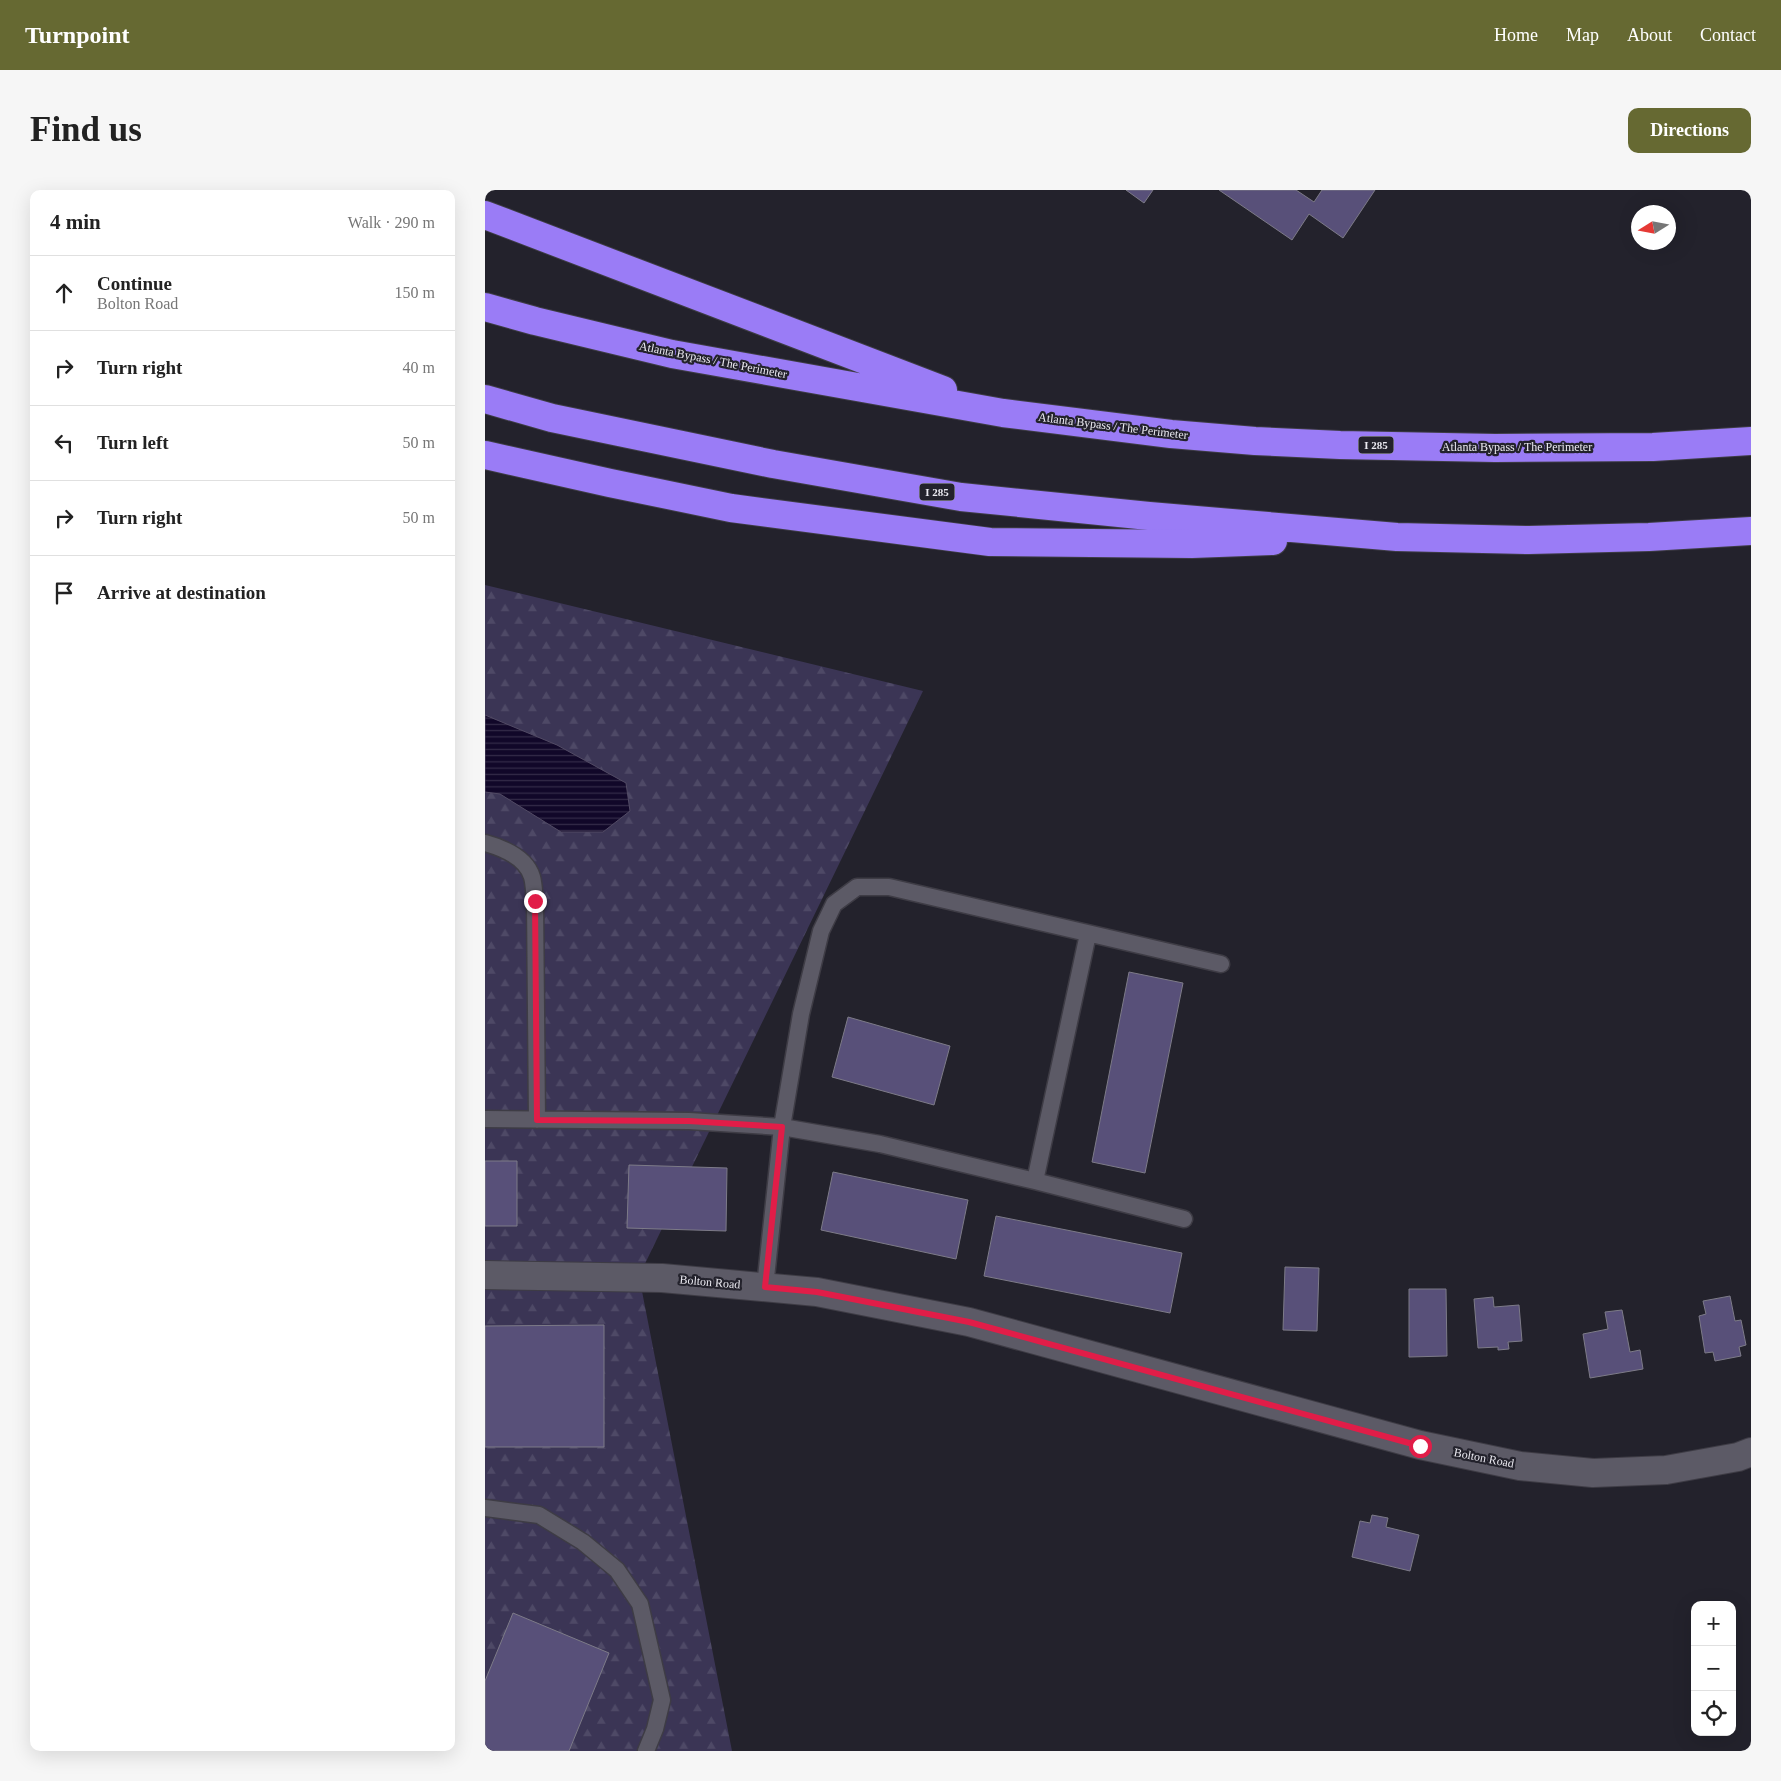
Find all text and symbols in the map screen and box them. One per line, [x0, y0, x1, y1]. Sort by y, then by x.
text: Turnpoint [25, 22, 130, 48]
text: Home [1494, 25, 1538, 45]
text: Map [1566, 25, 1599, 45]
text: About [1627, 25, 1672, 45]
text: Contact [1700, 25, 1756, 45]
button: Directions [1628, 108, 1751, 153]
text: Find us [30, 110, 142, 149]
north arrow [1631, 205, 1676, 250]
text: 4 min [50, 210, 101, 234]
text: Walk · 290 m [348, 214, 435, 231]
text: Continue [97, 273, 172, 294]
icon: ahead [50, 279, 78, 307]
text: 150 m [395, 284, 435, 301]
text: Bolton Road [97, 295, 178, 312]
street label: Atlanta Bypass / The Perimeter [638, 339, 788, 381]
icon: right [50, 354, 78, 382]
text: Turn right [97, 357, 182, 378]
text: 40 m [403, 359, 435, 376]
street label: Atlanta Bypass / The Perimeter [1037, 410, 1189, 442]
icon: left [50, 429, 78, 457]
text: Turn left [97, 432, 169, 453]
text: 50 m [403, 434, 435, 451]
road number: I 285 [1359, 436, 1393, 454]
street label: Atlanta Bypass / The Perimeter [1442, 440, 1592, 454]
road number: I 285 [919, 484, 955, 500]
icon: right [50, 504, 78, 532]
text: Turn right [97, 507, 182, 528]
text: 50 m [403, 509, 435, 526]
icon: arrive [50, 579, 78, 607]
text: Arrive at destination [97, 582, 266, 603]
route end [524, 890, 547, 913]
street label: Bolton Road [679, 1272, 741, 1292]
route start [1409, 1435, 1432, 1458]
street label: Bolton Road [1453, 1445, 1515, 1471]
map controls [1691, 1601, 1736, 1736]
button: + [1691, 1601, 1736, 1646]
button: − [1691, 1646, 1736, 1691]
button: locate [1691, 1691, 1736, 1736]

